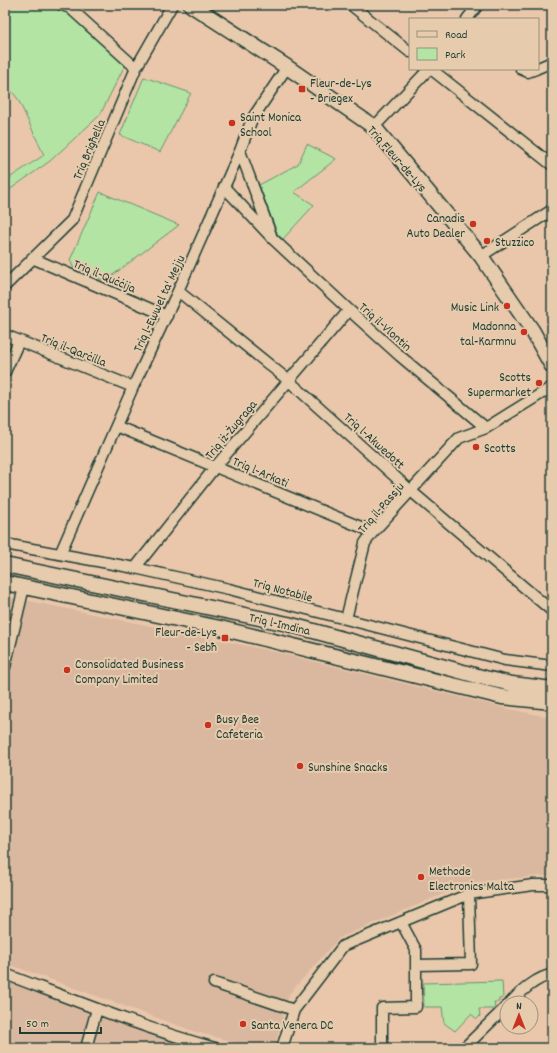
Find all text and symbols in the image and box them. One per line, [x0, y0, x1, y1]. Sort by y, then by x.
legend [409, 18, 539, 70]
text: Road [445, 27, 467, 44]
text: Park [445, 47, 466, 64]
place label: Fleur-de-Lys - Briegex [310, 75, 372, 109]
marker: Fleur-de-Lys - Briegex [297, 84, 307, 94]
place label: Saint Monica School [240, 109, 302, 143]
street label: Triq Brigħella [69, 116, 112, 183]
marker: Saint Monica School [227, 118, 237, 128]
street label: Triq Fleur-de-Lys [362, 122, 430, 197]
place label: Canadis Auto Dealer [407, 210, 465, 244]
marker: Canadis Auto Dealer [468, 219, 478, 229]
place label: Stuzzico [495, 234, 535, 253]
marker: Stuzzico [482, 236, 492, 246]
street label: Triq l-Ewwel ta' Mejju [129, 252, 191, 356]
street label: Triq il-Quċċija [70, 256, 139, 299]
street label: Triq il-Vlontin [354, 299, 415, 357]
place label: Music Link [451, 299, 499, 318]
marker: Music Link [502, 301, 512, 311]
place label: Madonna tal-Karmnu [460, 318, 517, 352]
marker: Madonna tal-Karmnu [519, 327, 529, 337]
street label: Triq il-Qarċilla [37, 329, 110, 373]
place label: Scotts Supermarket [467, 369, 531, 403]
marker: Scotts Supermarket [534, 378, 544, 388]
street label: Triq iż-Żugraga [201, 396, 263, 465]
street label: Triq l-Akwedott [338, 409, 408, 475]
place label: Scotts [484, 440, 516, 459]
marker: Scotts [471, 442, 481, 452]
street label: Triq l-Arkati [229, 453, 292, 494]
street label: Triq il-Passju [354, 479, 410, 539]
street label: Triq Notabile [250, 574, 315, 609]
street label: Triq l-Imdina [247, 609, 313, 642]
place label: Fleur-de-Lys - Sebħ [155, 624, 217, 658]
marker: Fleur-de-Lys - Sebħ [220, 633, 230, 643]
place label: Consolidated Business Company Limited [75, 656, 184, 690]
marker: Consolidated Business Company Limited [62, 665, 72, 675]
place label: Busy Bee Cafeteria [216, 711, 264, 745]
marker: Busy Bee Cafeteria [203, 720, 213, 730]
place label: Sunshine Snacks [308, 759, 388, 778]
marker: Sunshine Snacks [295, 761, 305, 771]
place label: Methode Electronics Malta [429, 863, 515, 897]
marker: Methode Electronics Malta [416, 872, 426, 882]
north arrow [499, 995, 539, 1035]
text: N [516, 999, 522, 1015]
scale bar [20, 1009, 101, 1035]
text: 50 m [26, 1016, 49, 1033]
place label: Santa Venera DC [251, 1017, 334, 1036]
marker: Santa Venera DC [238, 1019, 248, 1029]

